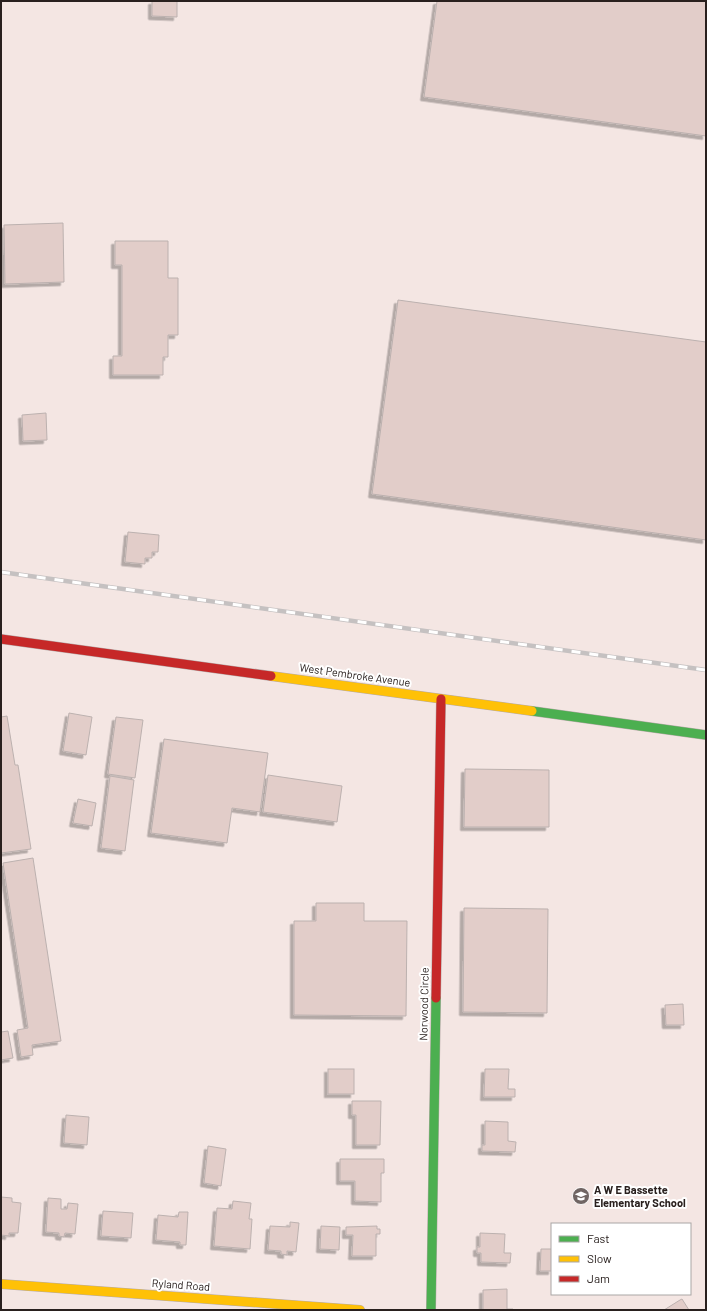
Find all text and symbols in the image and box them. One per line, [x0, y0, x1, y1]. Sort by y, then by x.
street label: West Pembroke Avenue [299, 660, 412, 689]
street label: Norwood Circle [416, 967, 431, 1041]
place label: A W E Bassette Elementary School [594, 1183, 686, 1209]
school or university icon: A W E Bassette Elementary School [571, 1186, 591, 1206]
legend [551, 1223, 691, 1295]
text: Fast [587, 1231, 610, 1245]
text: Slow [587, 1251, 612, 1265]
text: Jam [587, 1271, 610, 1285]
street label: Ryland Road [151, 1276, 211, 1293]

